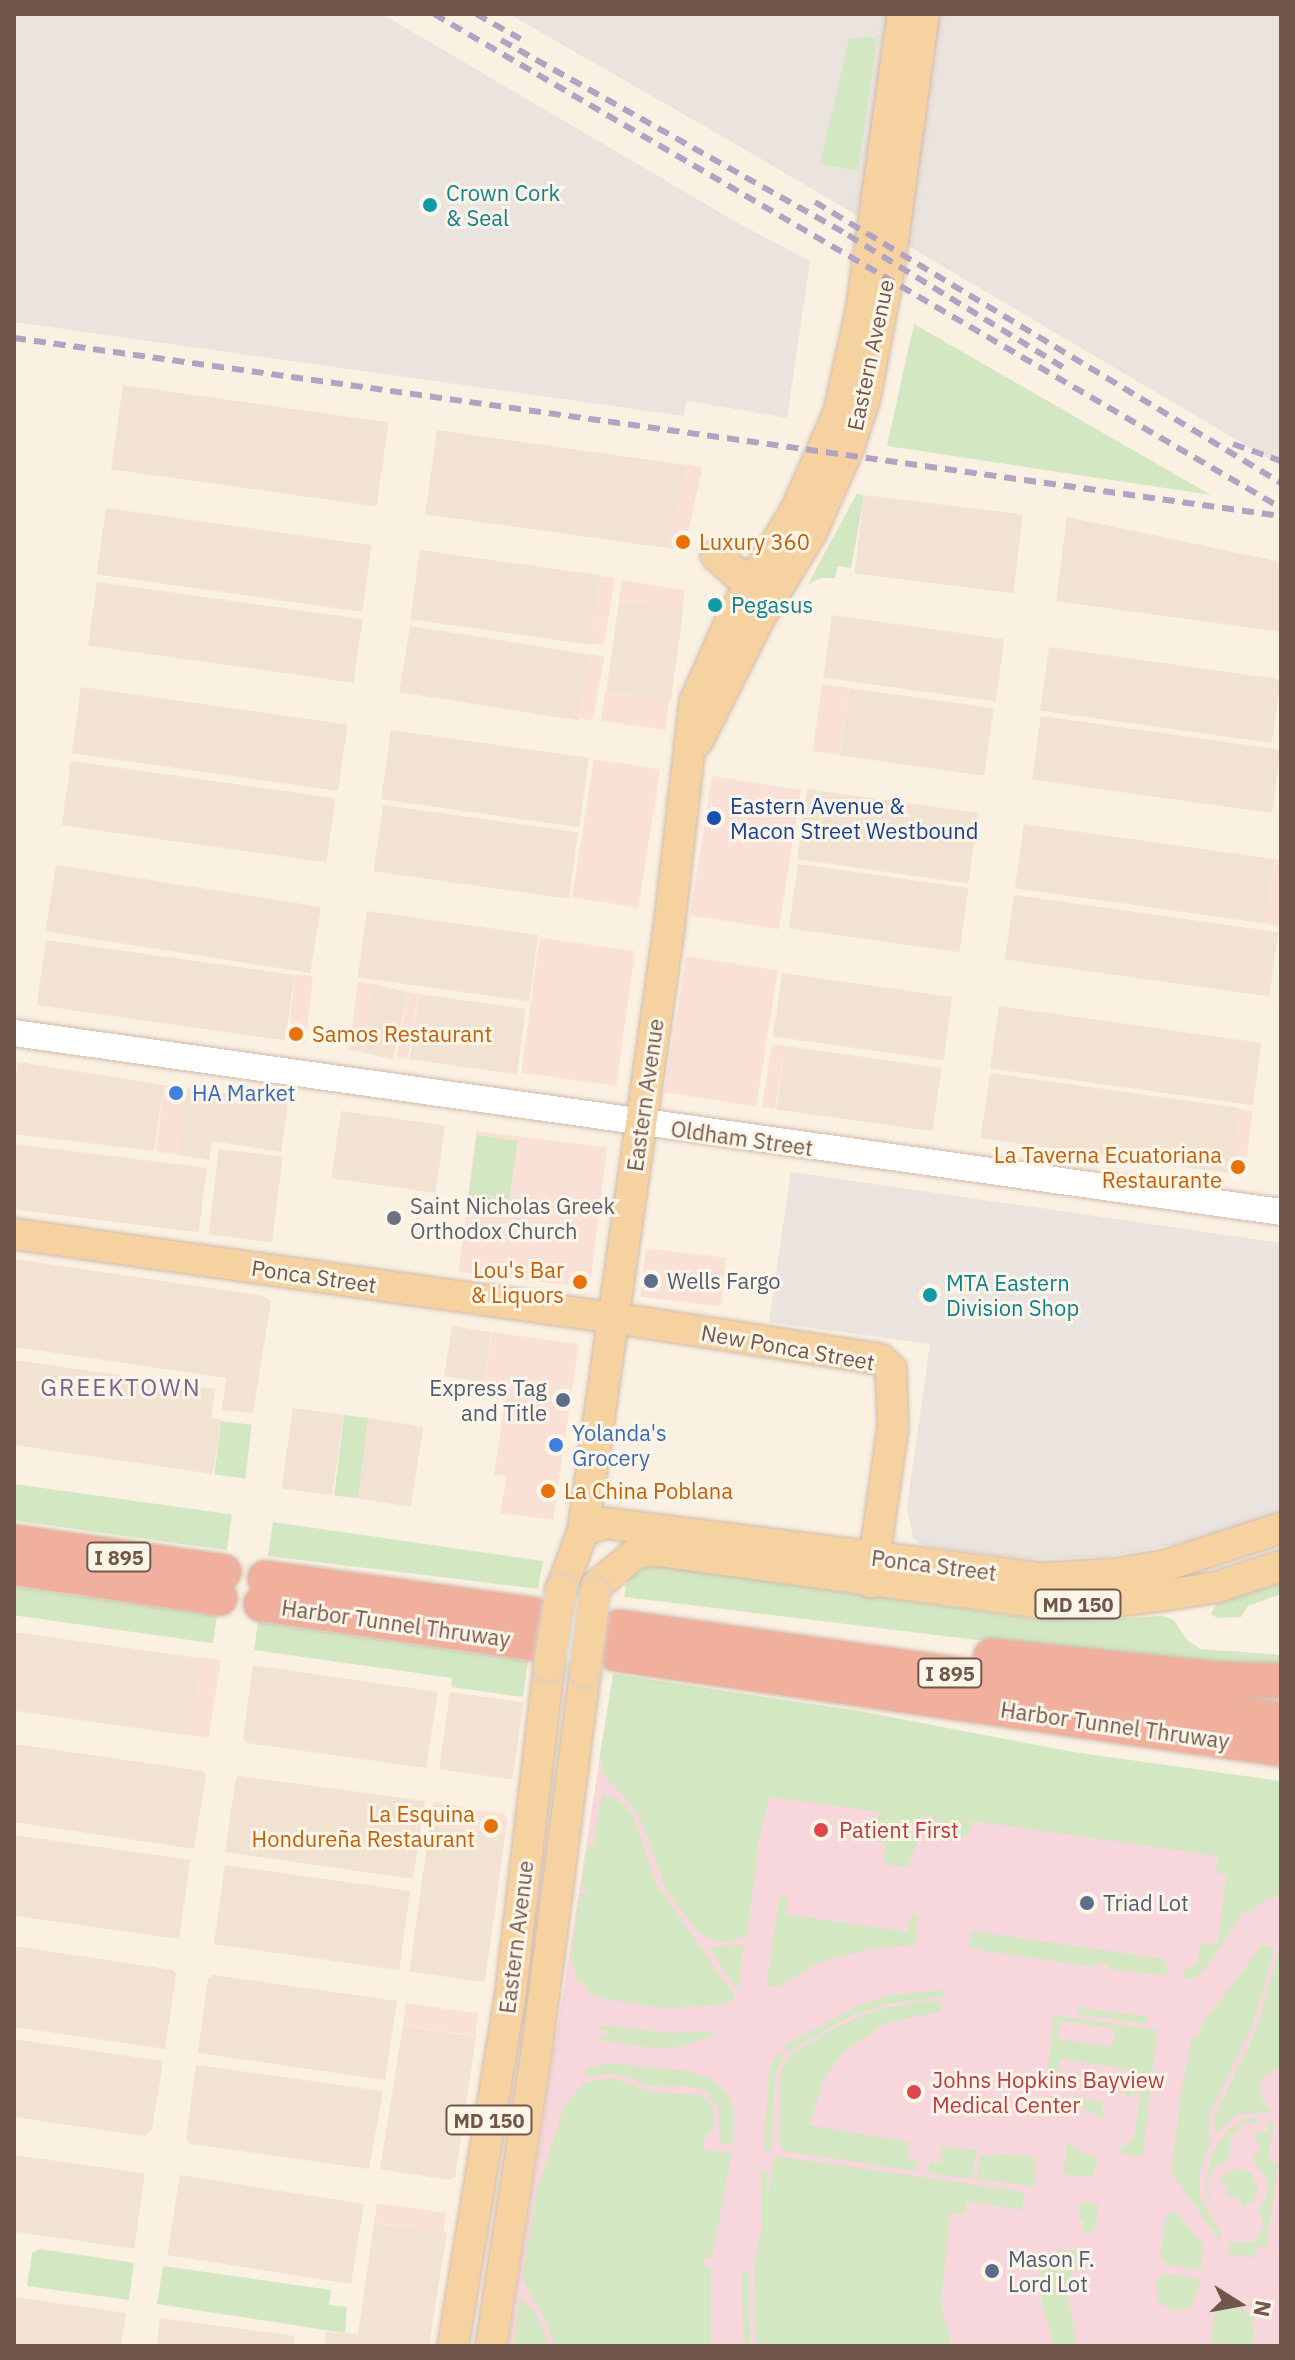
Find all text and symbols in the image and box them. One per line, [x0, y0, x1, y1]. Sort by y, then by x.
place label: Crown Cork & Seal [446, 179, 560, 230]
marker: Crown Cork & Seal [421, 196, 439, 214]
street label: Eastern Avenue [841, 277, 899, 433]
place label: Luxury 360 [699, 529, 810, 555]
marker: Luxury 360 [674, 533, 692, 551]
place label: Pegasus [731, 592, 813, 618]
marker: Pegasus [706, 596, 724, 614]
place label: Eastern Avenue & Macon Street Westbound [730, 792, 979, 844]
marker: Eastern Avenue & Macon Street Westbound [705, 809, 723, 827]
street label: Eastern Avenue [621, 1017, 669, 1173]
place label: Samos Restaurant [312, 1021, 492, 1047]
marker: Samos Restaurant [287, 1025, 305, 1043]
place label: HA Market [192, 1080, 296, 1106]
marker: HA Market [167, 1084, 185, 1102]
street label: Oldham Street [669, 1115, 815, 1161]
place label: La Taverna Ecuatoriana Restaurante [994, 1141, 1222, 1192]
marker: La Taverna Ecuatoriana Restaurante [1229, 1158, 1247, 1176]
place label: Saint Nicholas Greek Orthodox Church [410, 1192, 615, 1244]
marker: Saint Nicholas Greek Orthodox Church [385, 1209, 403, 1227]
street label: Ponca Street [250, 1254, 378, 1298]
place label: Lou's Bar & Liquors [471, 1256, 564, 1308]
place label: Wells Fargo [667, 1268, 781, 1294]
place label: MTA Eastern Division Shop [946, 1269, 1079, 1320]
marker: Wells Fargo [642, 1272, 660, 1290]
marker: Lou's Bar & Liquors [571, 1273, 589, 1291]
marker: MTA Eastern Division Shop [921, 1286, 939, 1304]
street label: New Ponca Street [699, 1319, 877, 1375]
district label: GREEKTOWN [40, 1374, 202, 1402]
place label: Express Tag and Title [429, 1374, 547, 1426]
marker: Express Tag and Title [554, 1391, 572, 1409]
place label: Yolanda's Grocery [572, 1419, 667, 1470]
marker: Yolanda's Grocery [547, 1436, 565, 1454]
place label: La China Poblana [564, 1478, 733, 1504]
marker: La China Poblana [539, 1482, 557, 1500]
road number: I 895 [85, 1541, 153, 1573]
street label: Ponca Street [870, 1544, 998, 1586]
road number: MD 150 [1034, 1588, 1122, 1620]
street label: Harbor Tunnel Thruway [280, 1594, 512, 1652]
road number: I 895 [916, 1657, 984, 1689]
street label: Harbor Tunnel Thruway [999, 1696, 1231, 1754]
place label: La Esquina Hondureña Restaurant [252, 1800, 475, 1852]
marker: La Esquina Hondureña Restaurant [482, 1817, 500, 1835]
place label: Patient First [839, 1817, 959, 1843]
marker: Patient First [810, 1819, 832, 1841]
street label: Eastern Avenue [494, 1859, 538, 2015]
place label: Triad Lot [1103, 1890, 1189, 1916]
marker: Triad Lot [1078, 1894, 1096, 1912]
place label: Johns Hopkins Bayview Medical Center [932, 2066, 1165, 2118]
marker: Johns Hopkins Bayview Medical Center [903, 2081, 925, 2103]
road number: MD 150 [445, 2104, 533, 2136]
place label: Mason F. Lord Lot [1008, 2245, 1095, 2296]
marker: Mason F. Lord Lot [983, 2262, 1001, 2280]
north arrow [1199, 2264, 1279, 2344]
text: N [1247, 2298, 1279, 2319]

